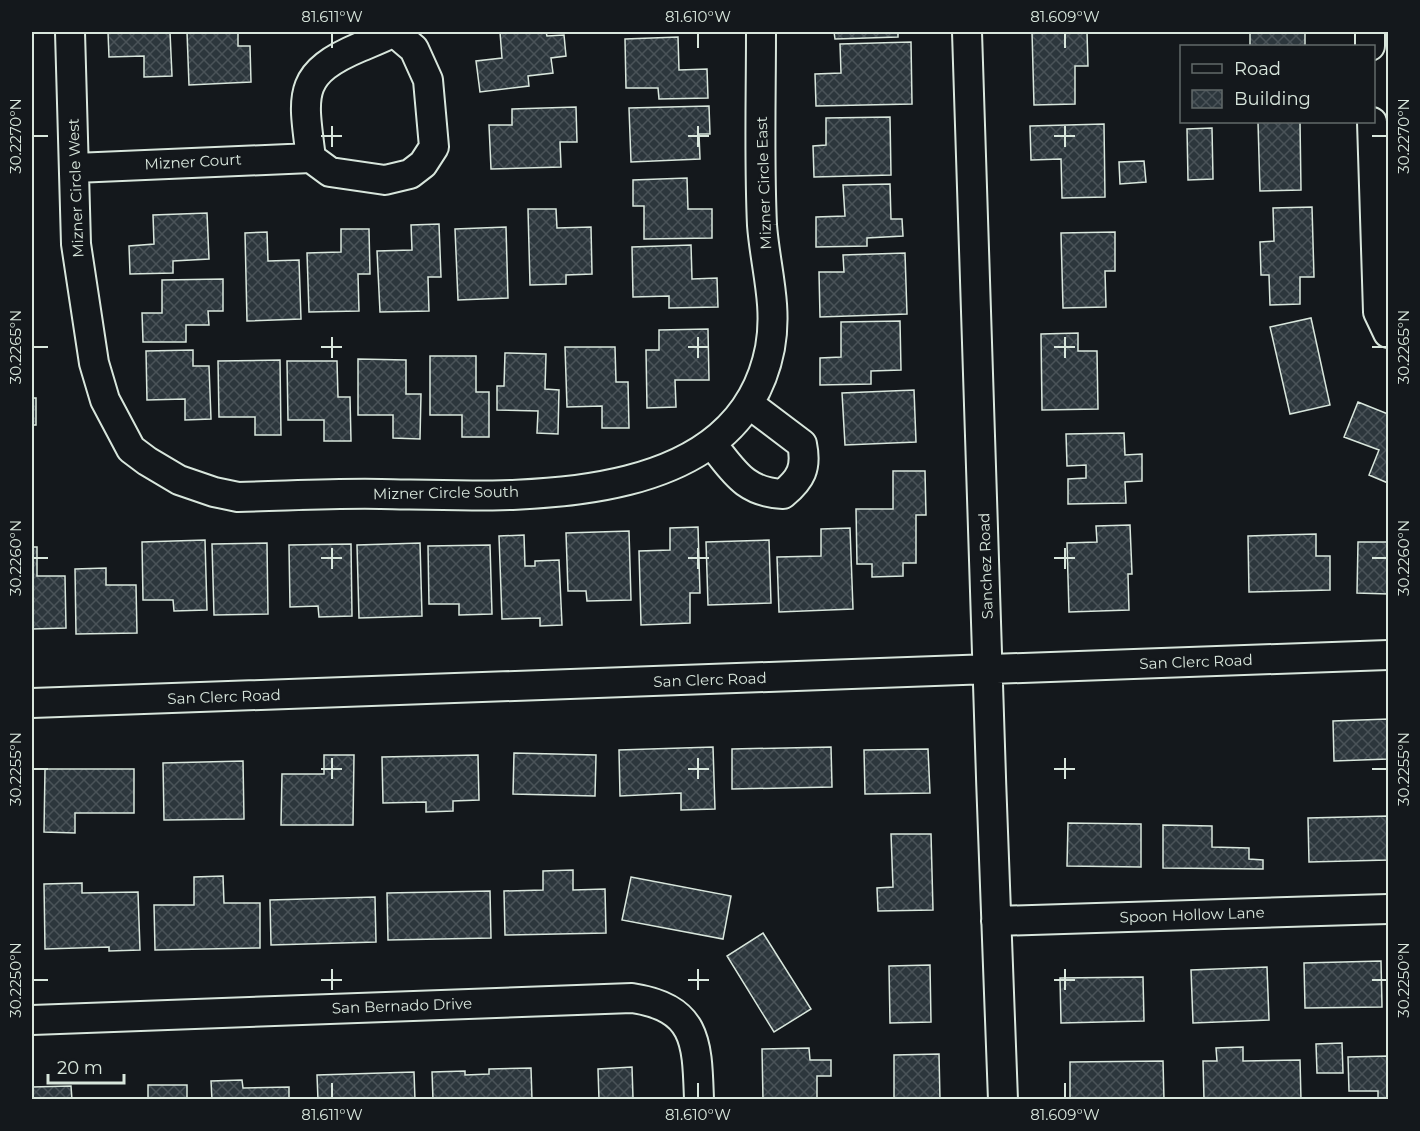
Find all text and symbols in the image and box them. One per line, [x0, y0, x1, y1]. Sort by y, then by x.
text: 81.611°W [301, 7, 363, 26]
text: 81.610°W [665, 7, 731, 26]
text: 81.609°W [1030, 7, 1100, 26]
legend [1180, 45, 1375, 123]
text: Road [1234, 58, 1281, 80]
text: Building [1234, 88, 1311, 110]
text: 30.2270°N [6, 98, 25, 174]
text: 30.2270°N [1394, 98, 1413, 174]
street label: Mizner Circle East [752, 116, 775, 250]
street label: Mizner Circle West [64, 118, 87, 258]
street label: Mizner Court [144, 149, 242, 174]
text: 30.2265°N [6, 310, 25, 384]
text: 30.2265°N [1394, 310, 1413, 384]
street label: Mizner Circle South [373, 482, 519, 503]
street label: Sanchez Road [974, 512, 997, 620]
text: 30.2260°N [6, 520, 25, 596]
text: 30.2260°N [1394, 520, 1413, 596]
street label: San Clerc Road [1139, 650, 1253, 673]
street label: San Clerc Road [653, 668, 767, 691]
street label: San Clerc Road [167, 685, 281, 708]
text: 30.2255°N [6, 732, 25, 806]
text: 30.2255°N [1394, 732, 1413, 806]
street label: Spoon Hollow Lane [1119, 902, 1265, 927]
text: 30.2250°N [6, 942, 25, 1018]
text: 30.2250°N [1394, 942, 1413, 1018]
street label: San Bernado Drive [332, 994, 472, 1017]
scale bar [48, 1047, 124, 1085]
text: 20 m [57, 1057, 103, 1079]
text: 81.611°W [301, 1105, 363, 1124]
text: 81.610°W [665, 1105, 731, 1124]
text: 81.609°W [1030, 1105, 1100, 1124]

